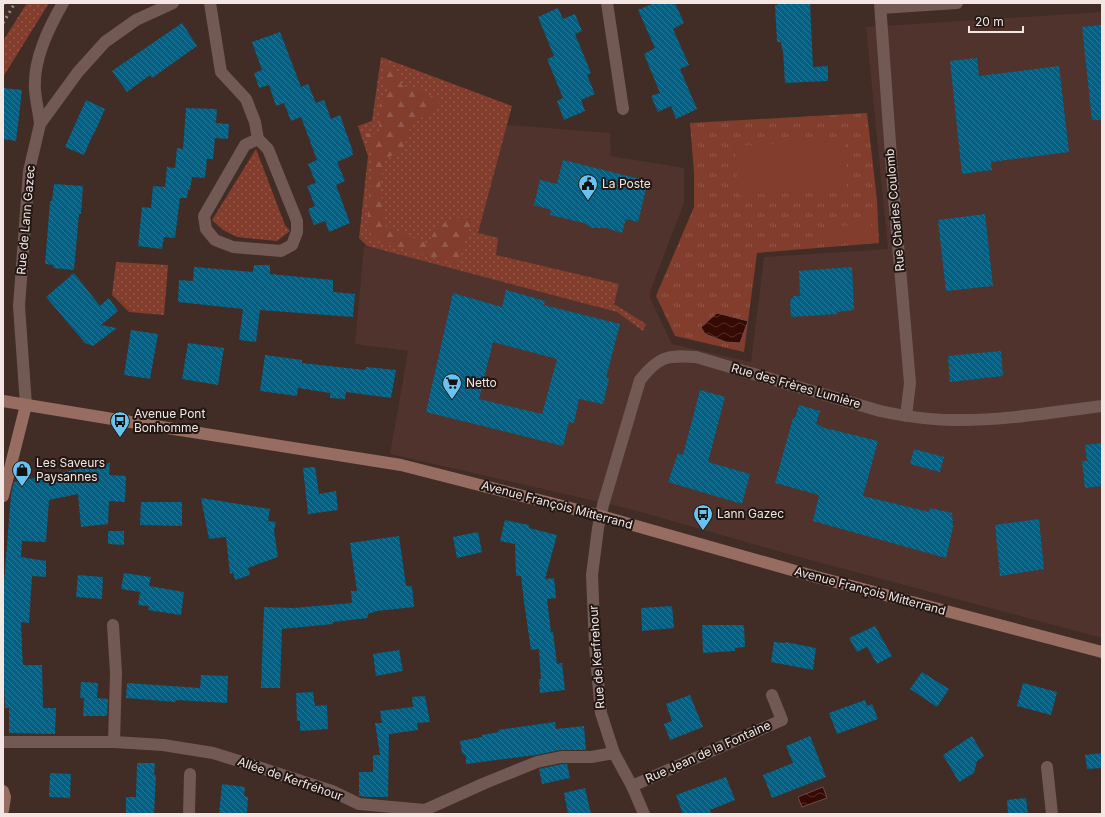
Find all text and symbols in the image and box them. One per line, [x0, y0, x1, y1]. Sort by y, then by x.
scale bar [969, 8, 1023, 34]
text: 20 m [975, 14, 1004, 29]
street label: Rue Charles Coulomb [882, 148, 907, 272]
street label: Rue de Lann Gazec [13, 164, 38, 275]
public building icon: La Poste [577, 173, 599, 201]
place label: La Poste [602, 176, 651, 191]
street label: Rue des Frères Lumière [730, 360, 863, 411]
supermarket icon: Netto [441, 372, 463, 400]
place label: Netto [466, 375, 497, 390]
place label: Avenue Pont Bonhomme [134, 406, 205, 435]
bus stop icon: Avenue Pont Bonhomme [109, 410, 131, 438]
place label: Les Saveurs Paysannes [36, 455, 105, 484]
shop icon: Les Saveurs Paysannes [11, 459, 33, 487]
street label: Avenue François Mitterrand [480, 477, 634, 532]
bus stop icon: Lann Gazec [692, 503, 714, 531]
place label: Lann Gazec [717, 506, 784, 521]
street label: Avenue François Mitterrand [793, 563, 947, 618]
street label: Rue de Kerfrehour [585, 604, 608, 709]
street label: Rue Jean de la Fontaine [643, 717, 773, 786]
street label: Allée de Kerfréhour [236, 754, 345, 804]

